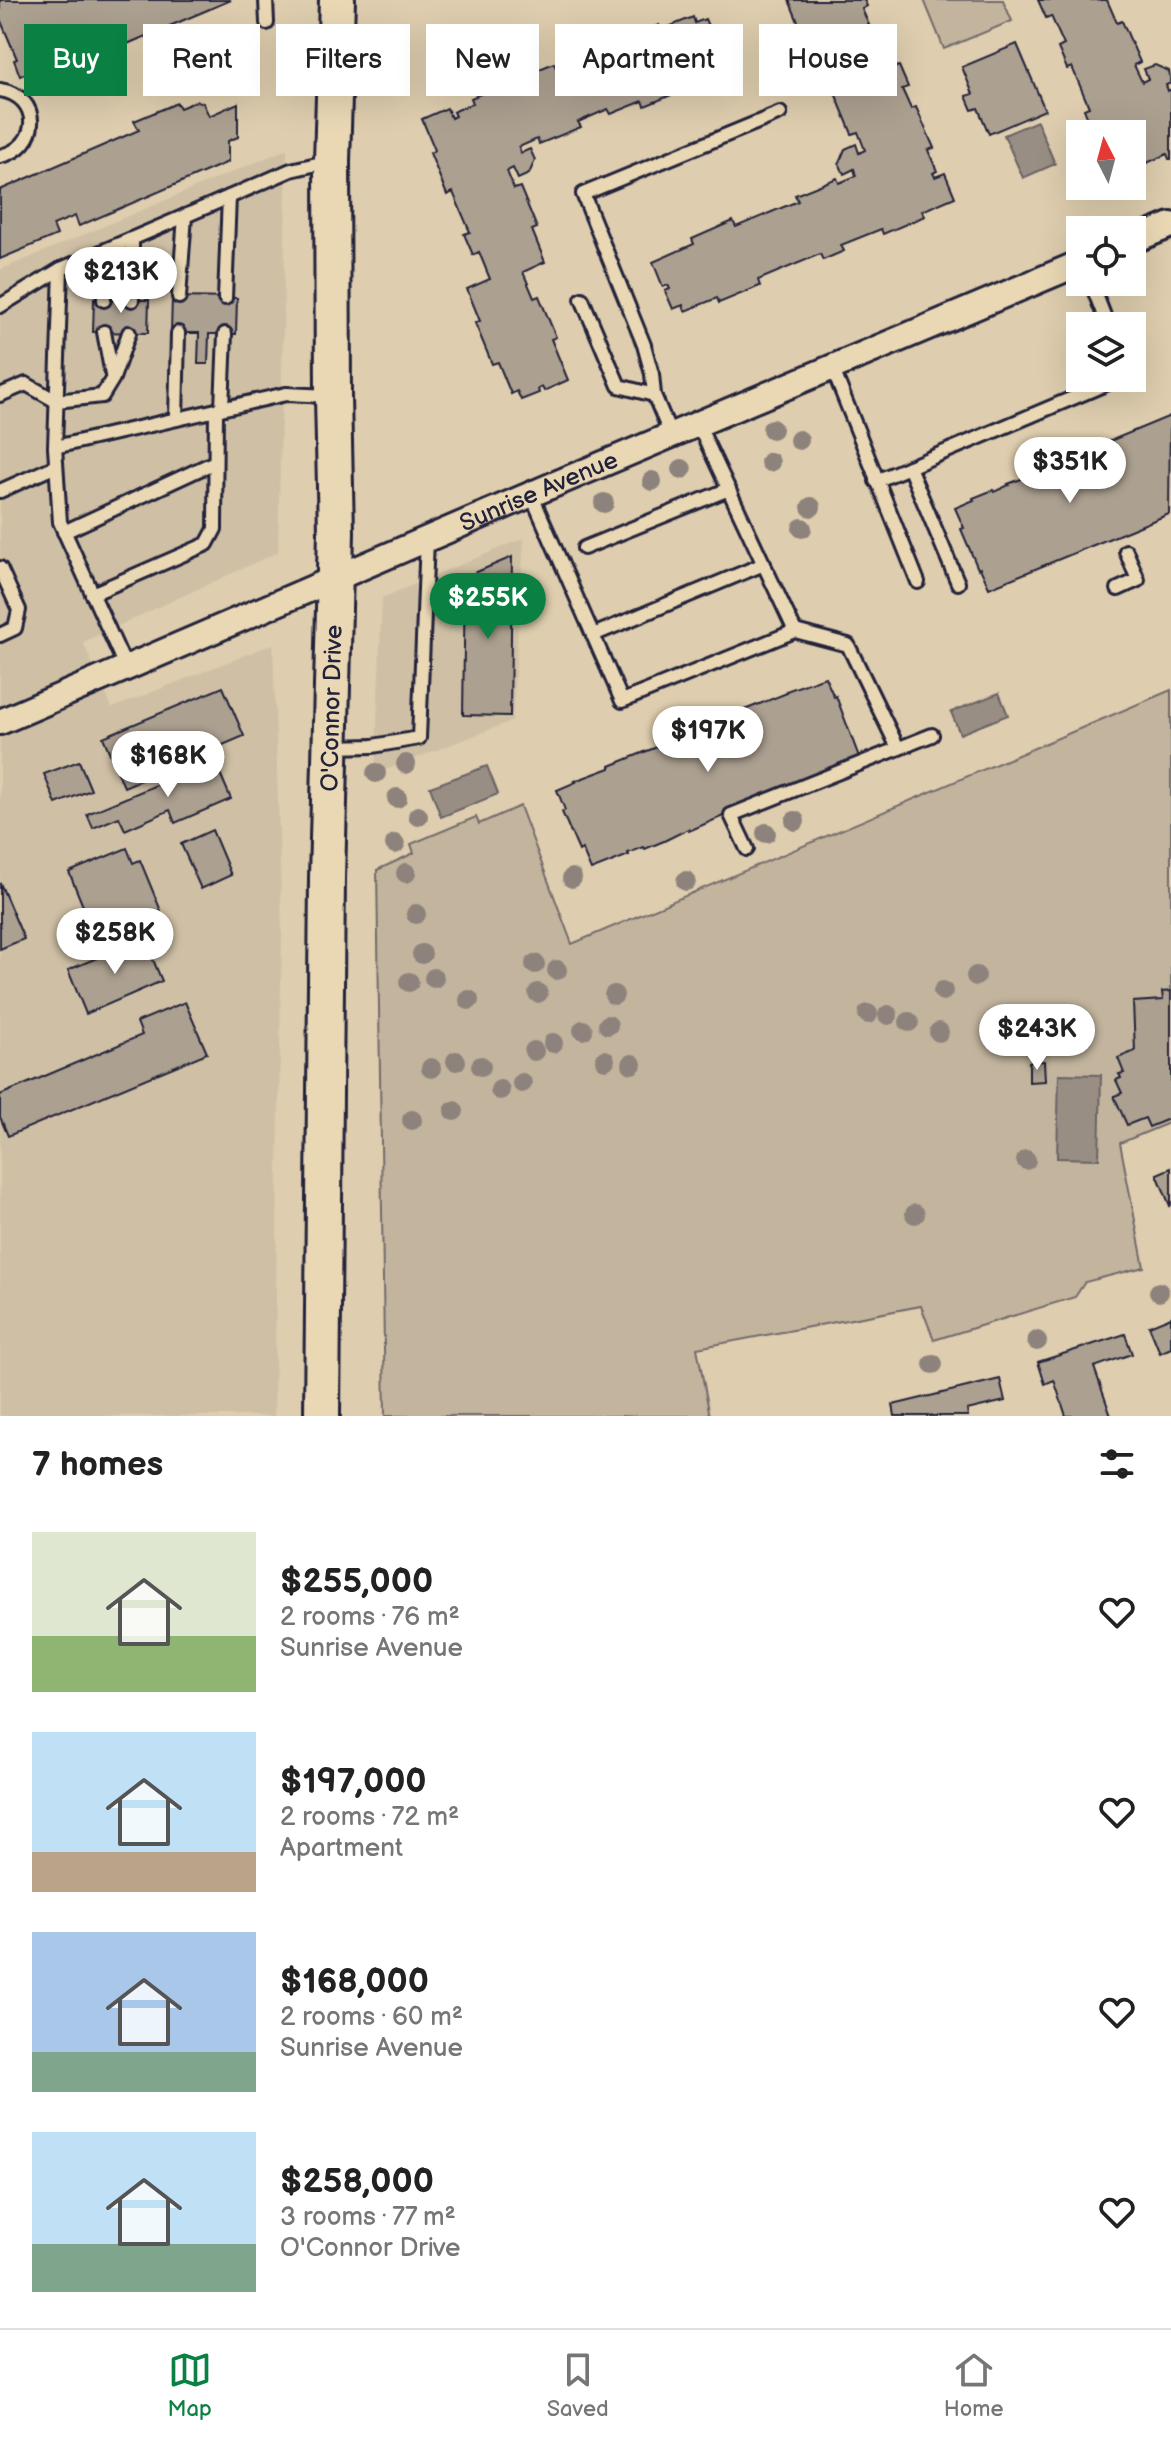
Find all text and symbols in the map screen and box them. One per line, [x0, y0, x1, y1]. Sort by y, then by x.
chip: Buy [24, 24, 127, 96]
chip: Rent [143, 24, 260, 96]
chip: Filters [276, 24, 410, 96]
chip: New [426, 24, 539, 96]
chip: Apartment [555, 24, 743, 96]
chip: House [759, 24, 897, 96]
north arrow [1066, 120, 1146, 200]
map controls [1066, 120, 1146, 392]
button: locate [1066, 216, 1146, 296]
pin: $213K [65, 247, 177, 315]
text: $213K [83, 257, 159, 288]
button: layers [1066, 312, 1146, 392]
pin: $351K [1014, 437, 1126, 505]
street label: Sunrise Avenue [455, 445, 622, 538]
text: $351K [1032, 447, 1108, 478]
pin: $255K [432, 573, 544, 641]
text: $255K [448, 583, 528, 614]
street label: O'Connor Drive [315, 624, 348, 792]
pin: $197K [652, 706, 764, 774]
text: $197K [670, 716, 746, 747]
pin: $168K [112, 731, 224, 799]
text: $168K [129, 741, 207, 772]
pin: $258K [59, 908, 171, 976]
text: $258K [74, 918, 156, 949]
pin: $243K [981, 1004, 1093, 1072]
text: $243K [997, 1014, 1077, 1045]
icon: filters [1095, 1442, 1139, 1486]
text: 7 homes [32, 1444, 163, 1485]
text: $255,000 [280, 1561, 433, 1602]
icon: home [96, 1564, 192, 1660]
icon: heart [1095, 1590, 1139, 1634]
text: 2 rooms · 76 m² [280, 1602, 460, 1633]
text: Sunrise Avenue [280, 1633, 463, 1664]
text: $197,000 [280, 1761, 427, 1802]
icon: home [96, 1764, 192, 1860]
icon: heart [1095, 1790, 1139, 1834]
text: 2 rooms · 72 m² [280, 1802, 459, 1833]
text: Apartment [280, 1833, 403, 1864]
text: $168,000 [280, 1961, 429, 2002]
icon: home [96, 1964, 192, 2060]
icon: heart [1095, 1990, 1139, 2034]
text: 2 rooms · 60 m² [280, 2002, 463, 2033]
text: Sunrise Avenue [280, 2033, 463, 2064]
text: $258,000 [280, 2161, 434, 2202]
icon: home [96, 2164, 192, 2260]
icon: heart [1095, 2190, 1139, 2234]
text: 3 rooms · 77 m² [280, 2202, 456, 2233]
text: O'Connor Drive [280, 2233, 461, 2264]
tab: Map [168, 2348, 212, 2423]
tab: Saved [547, 2348, 609, 2423]
tab: Home [944, 2348, 1003, 2423]

